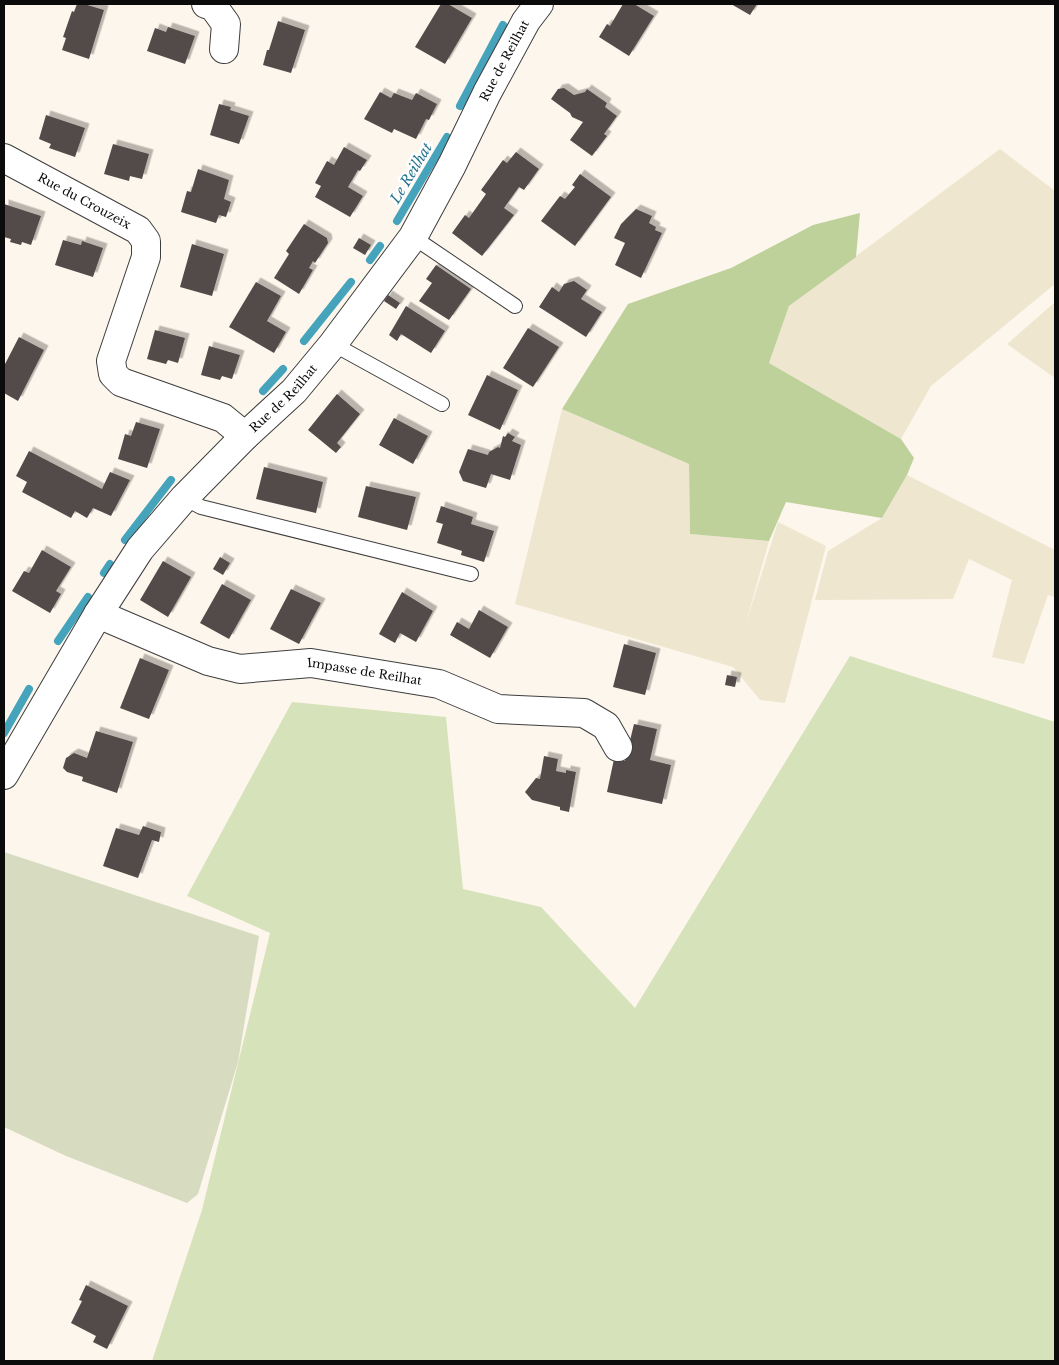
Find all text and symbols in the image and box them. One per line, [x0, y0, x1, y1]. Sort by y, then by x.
street label: Rue de Reilhat [476, 17, 532, 104]
water label: Le Reilhat [385, 139, 436, 207]
street label: Rue du Crouzeix [35, 170, 134, 232]
street label: Rue de Reilhat [246, 361, 320, 435]
street label: Impasse de Reilhat [306, 655, 423, 688]

